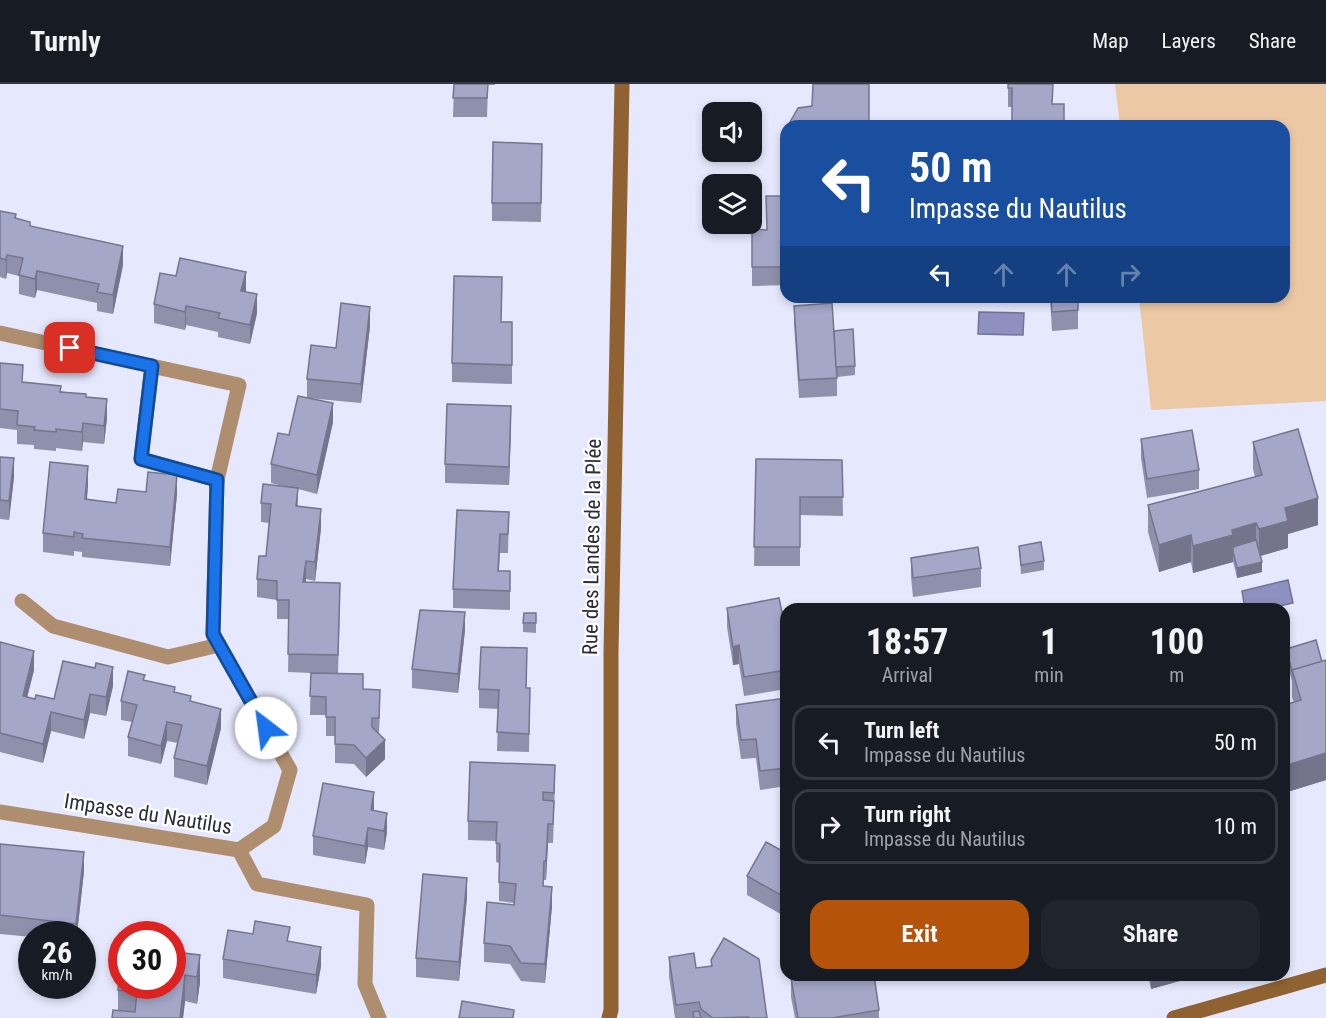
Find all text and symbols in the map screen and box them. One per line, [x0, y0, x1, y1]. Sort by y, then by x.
text: Turnly [30, 25, 101, 58]
text: Map [1092, 29, 1129, 53]
text: Layers [1162, 29, 1216, 53]
text: Share [1249, 29, 1296, 53]
map controls [702, 102, 762, 234]
button: sound [702, 102, 762, 162]
text: 50 m [909, 143, 992, 192]
icon: left [810, 144, 888, 222]
button: layers [702, 174, 762, 234]
text: Impasse du Nautilus [909, 193, 1127, 225]
icon: left [924, 258, 957, 291]
icon: ahead [987, 258, 1020, 291]
icon: ahead [1050, 258, 1083, 291]
icon: right [1113, 258, 1146, 291]
pin [44, 322, 95, 373]
icon: arrive [53, 331, 86, 364]
street label: Rue des Landes de la Plée [578, 438, 606, 655]
text: 18:57 [866, 621, 948, 663]
text: 1 [1040, 621, 1058, 663]
text: 100 [1150, 621, 1204, 663]
text: Arrival [882, 663, 933, 687]
text: min [1034, 663, 1064, 687]
text: m [1169, 663, 1184, 687]
position arrow [234, 696, 298, 760]
text: Turn left [864, 718, 939, 743]
icon: left [813, 726, 846, 759]
text: 50 m [1214, 730, 1257, 755]
text: Impasse du Nautilus [864, 743, 1025, 767]
street label: Impasse du Nautilus [62, 789, 234, 839]
text: Turn right [864, 802, 951, 827]
icon: right [813, 810, 846, 843]
text: 10 m [1214, 814, 1257, 839]
text: Impasse du Nautilus [864, 827, 1025, 851]
button: Exit [810, 900, 1029, 969]
button: Share [1041, 900, 1260, 969]
speed limit sign: 30 [108, 921, 186, 999]
text: 26 [42, 935, 72, 970]
text: km/h [42, 966, 72, 984]

